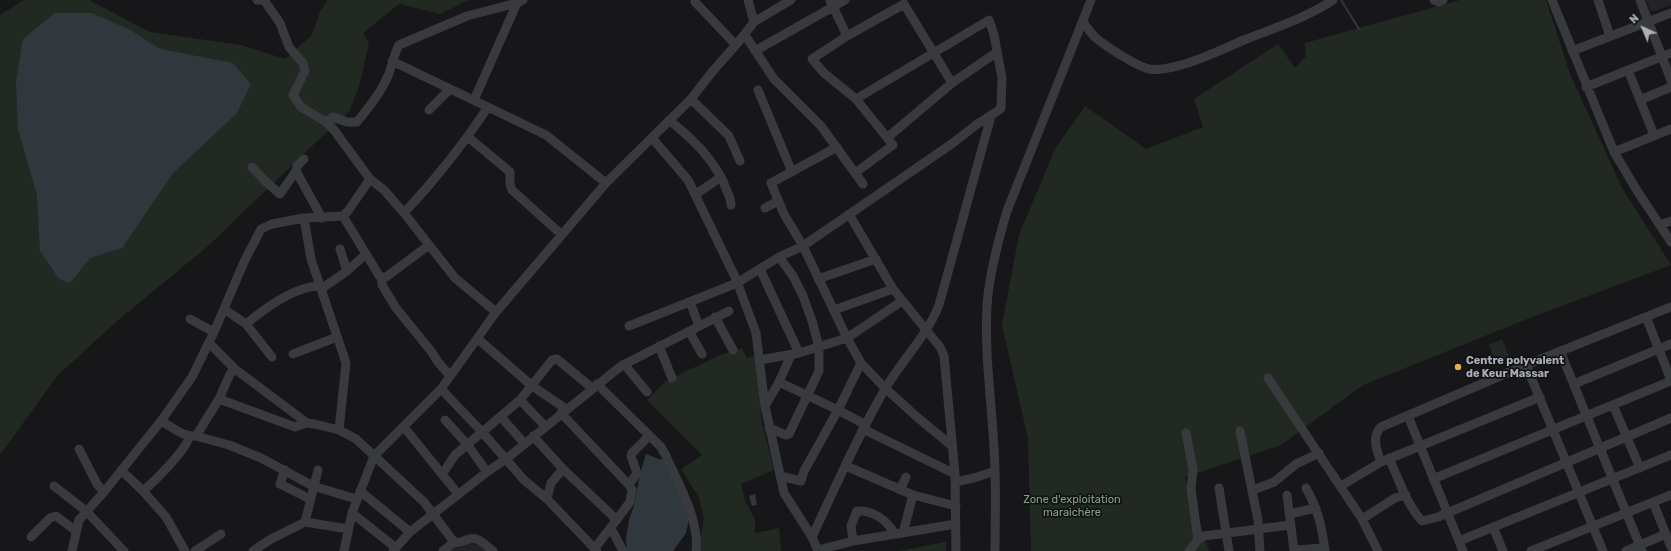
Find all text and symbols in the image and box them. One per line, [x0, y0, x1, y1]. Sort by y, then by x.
north arrow [1623, 8, 1663, 48]
text: N [1627, 12, 1642, 26]
place label: Centre polyvalent de Keur Massar [1466, 354, 1564, 380]
marker: Centre polyvalent de Keur Massar [1453, 362, 1463, 372]
park label: Zone d'exploitation maraichère [1023, 493, 1121, 519]

